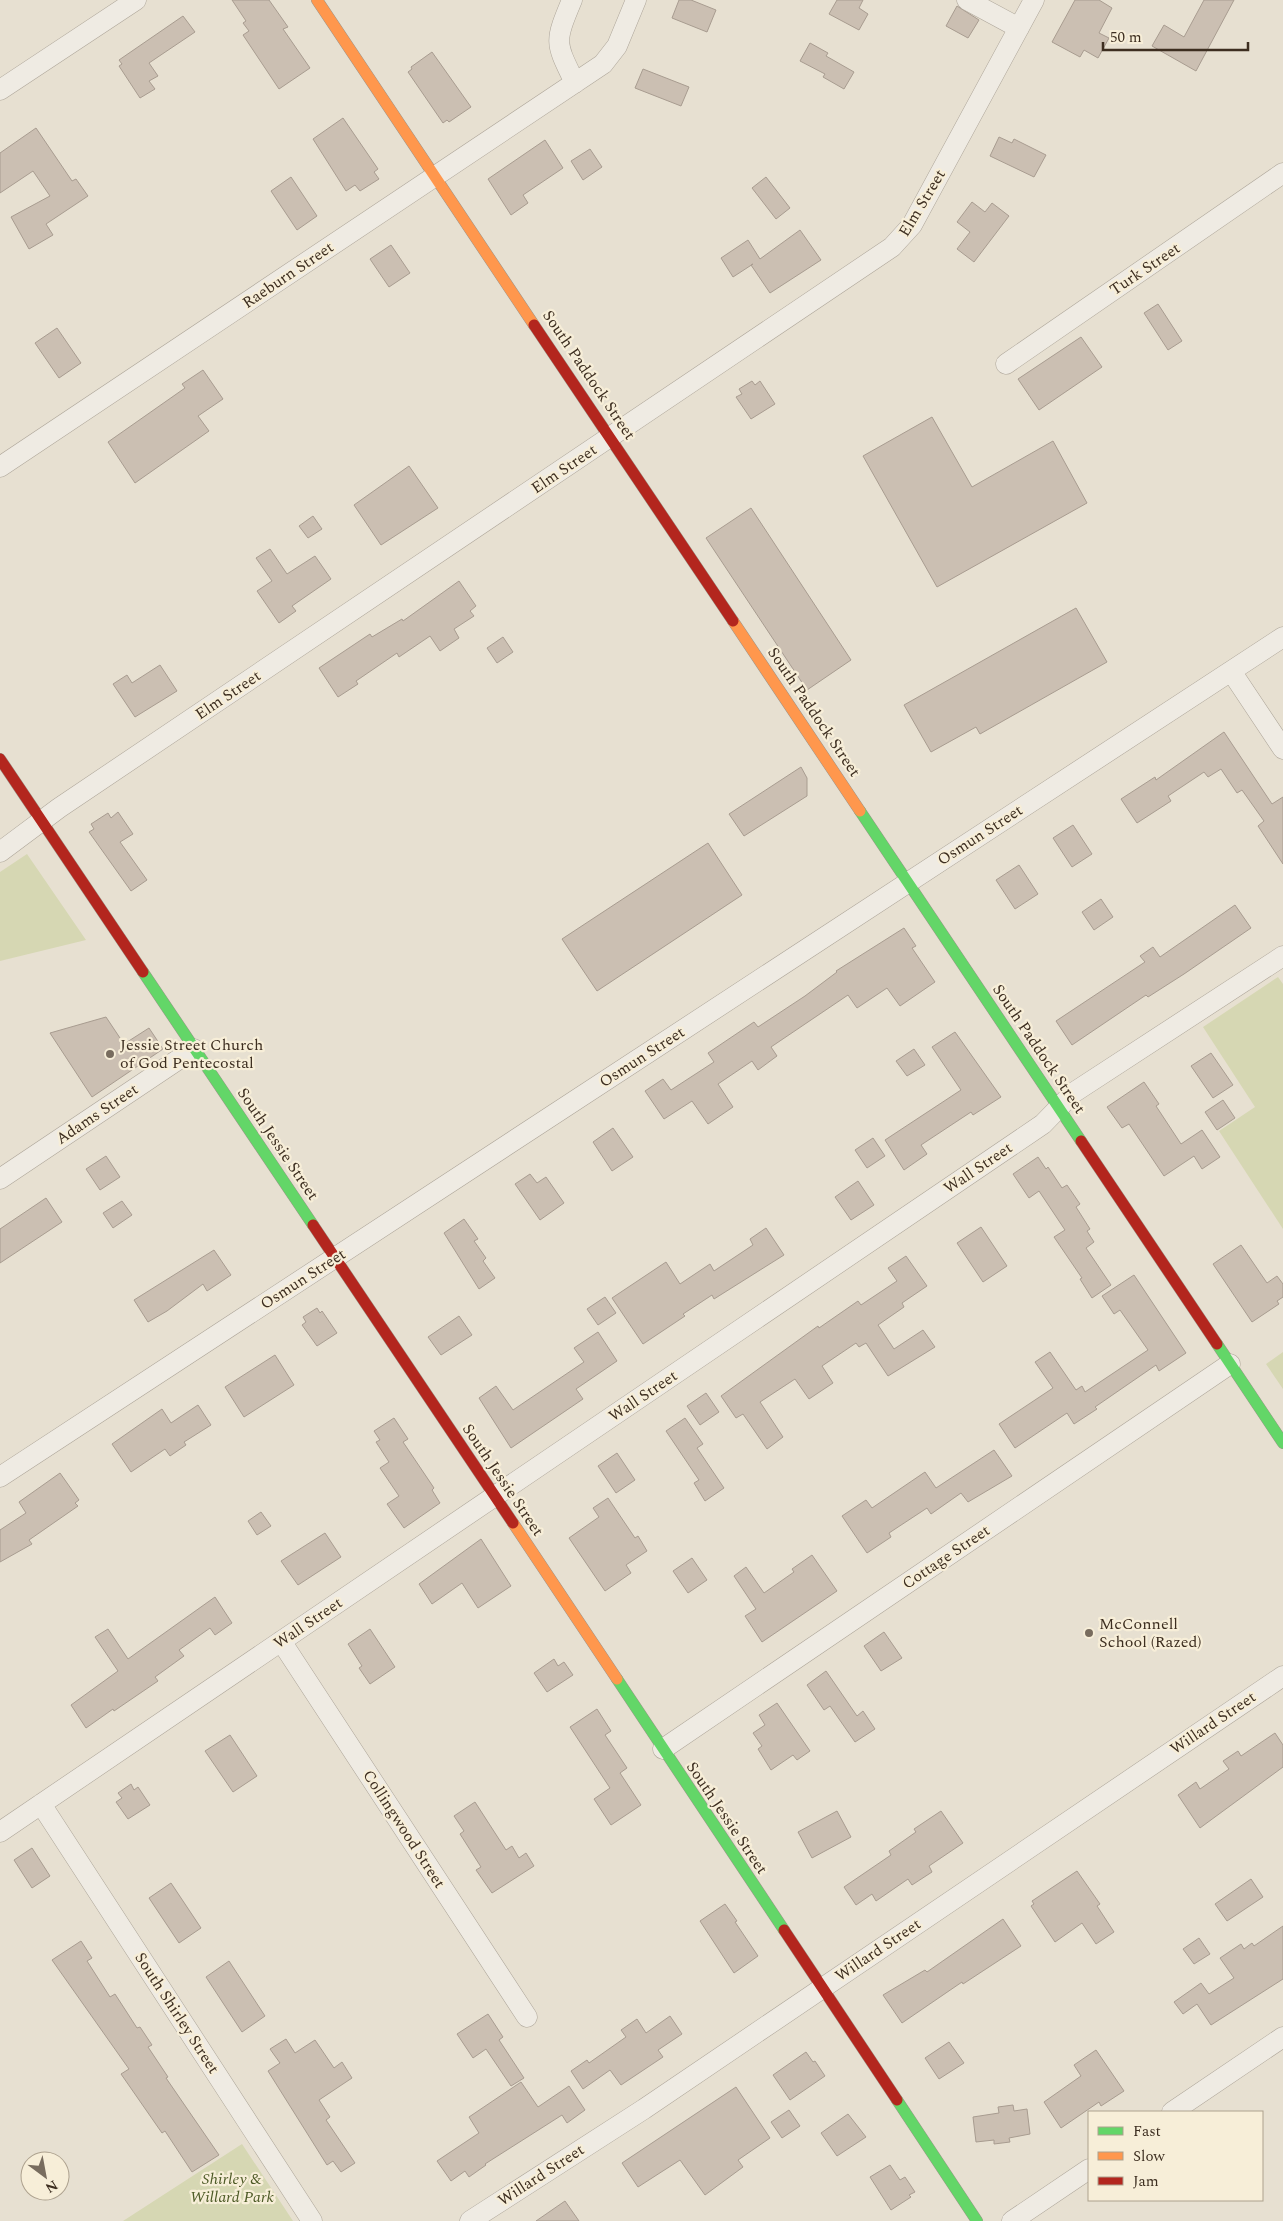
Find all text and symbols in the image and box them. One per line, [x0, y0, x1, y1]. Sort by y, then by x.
scale bar [1103, 20, 1248, 52]
text: 50 m [1110, 26, 1142, 49]
street label: Elm Street [892, 164, 952, 241]
street label: Raeburn Street [237, 235, 339, 315]
street label: Turk Street [1105, 236, 1186, 302]
street label: South Paddock Street [536, 305, 642, 445]
street label: Elm Street [526, 438, 602, 500]
street label: South Paddock Street [761, 642, 867, 782]
street label: Elm Street [190, 664, 266, 726]
street label: Osmun Street [932, 798, 1028, 872]
street label: South Paddock Street [986, 979, 1092, 1119]
street label: Osmun Street [594, 1020, 690, 1094]
place label: Jessie Street Church of God Pentecostal [120, 1033, 263, 1075]
marker: Jessie Street Church of God Pentecostal [104, 1048, 116, 1060]
street label: Adams Street [51, 1077, 143, 1151]
street label: South Jessie Street [231, 1083, 325, 1205]
street label: Wall Street [939, 1136, 1018, 1200]
street label: Osmun Street [255, 1242, 351, 1316]
street label: Wall Street [604, 1364, 683, 1428]
street label: South Jessie Street [456, 1419, 550, 1541]
street label: Cottage Street [897, 1518, 995, 1595]
street label: Wall Street [269, 1591, 348, 1655]
place label: McConnell School (Razed) [1099, 1612, 1202, 1654]
marker: McConnell School (Razed) [1083, 1627, 1095, 1639]
street label: Willard Street [1165, 1685, 1261, 1761]
street label: South Jessie Street [680, 1757, 774, 1879]
street label: Collingwood Street [357, 1765, 452, 1893]
street label: Willard Street [830, 1912, 926, 1988]
street label: South Shirley Street [129, 1948, 226, 2079]
legend [1088, 2111, 1263, 2201]
text: Fast [1133, 2120, 1161, 2143]
street label: Willard Street [493, 2138, 589, 2212]
text: Slow [1133, 2145, 1165, 2168]
north arrow [20, 2151, 70, 2201]
park label: Shirley & Willard Park [190, 2167, 274, 2209]
text: Jam [1133, 2170, 1159, 2193]
text: N [41, 2175, 62, 2199]

